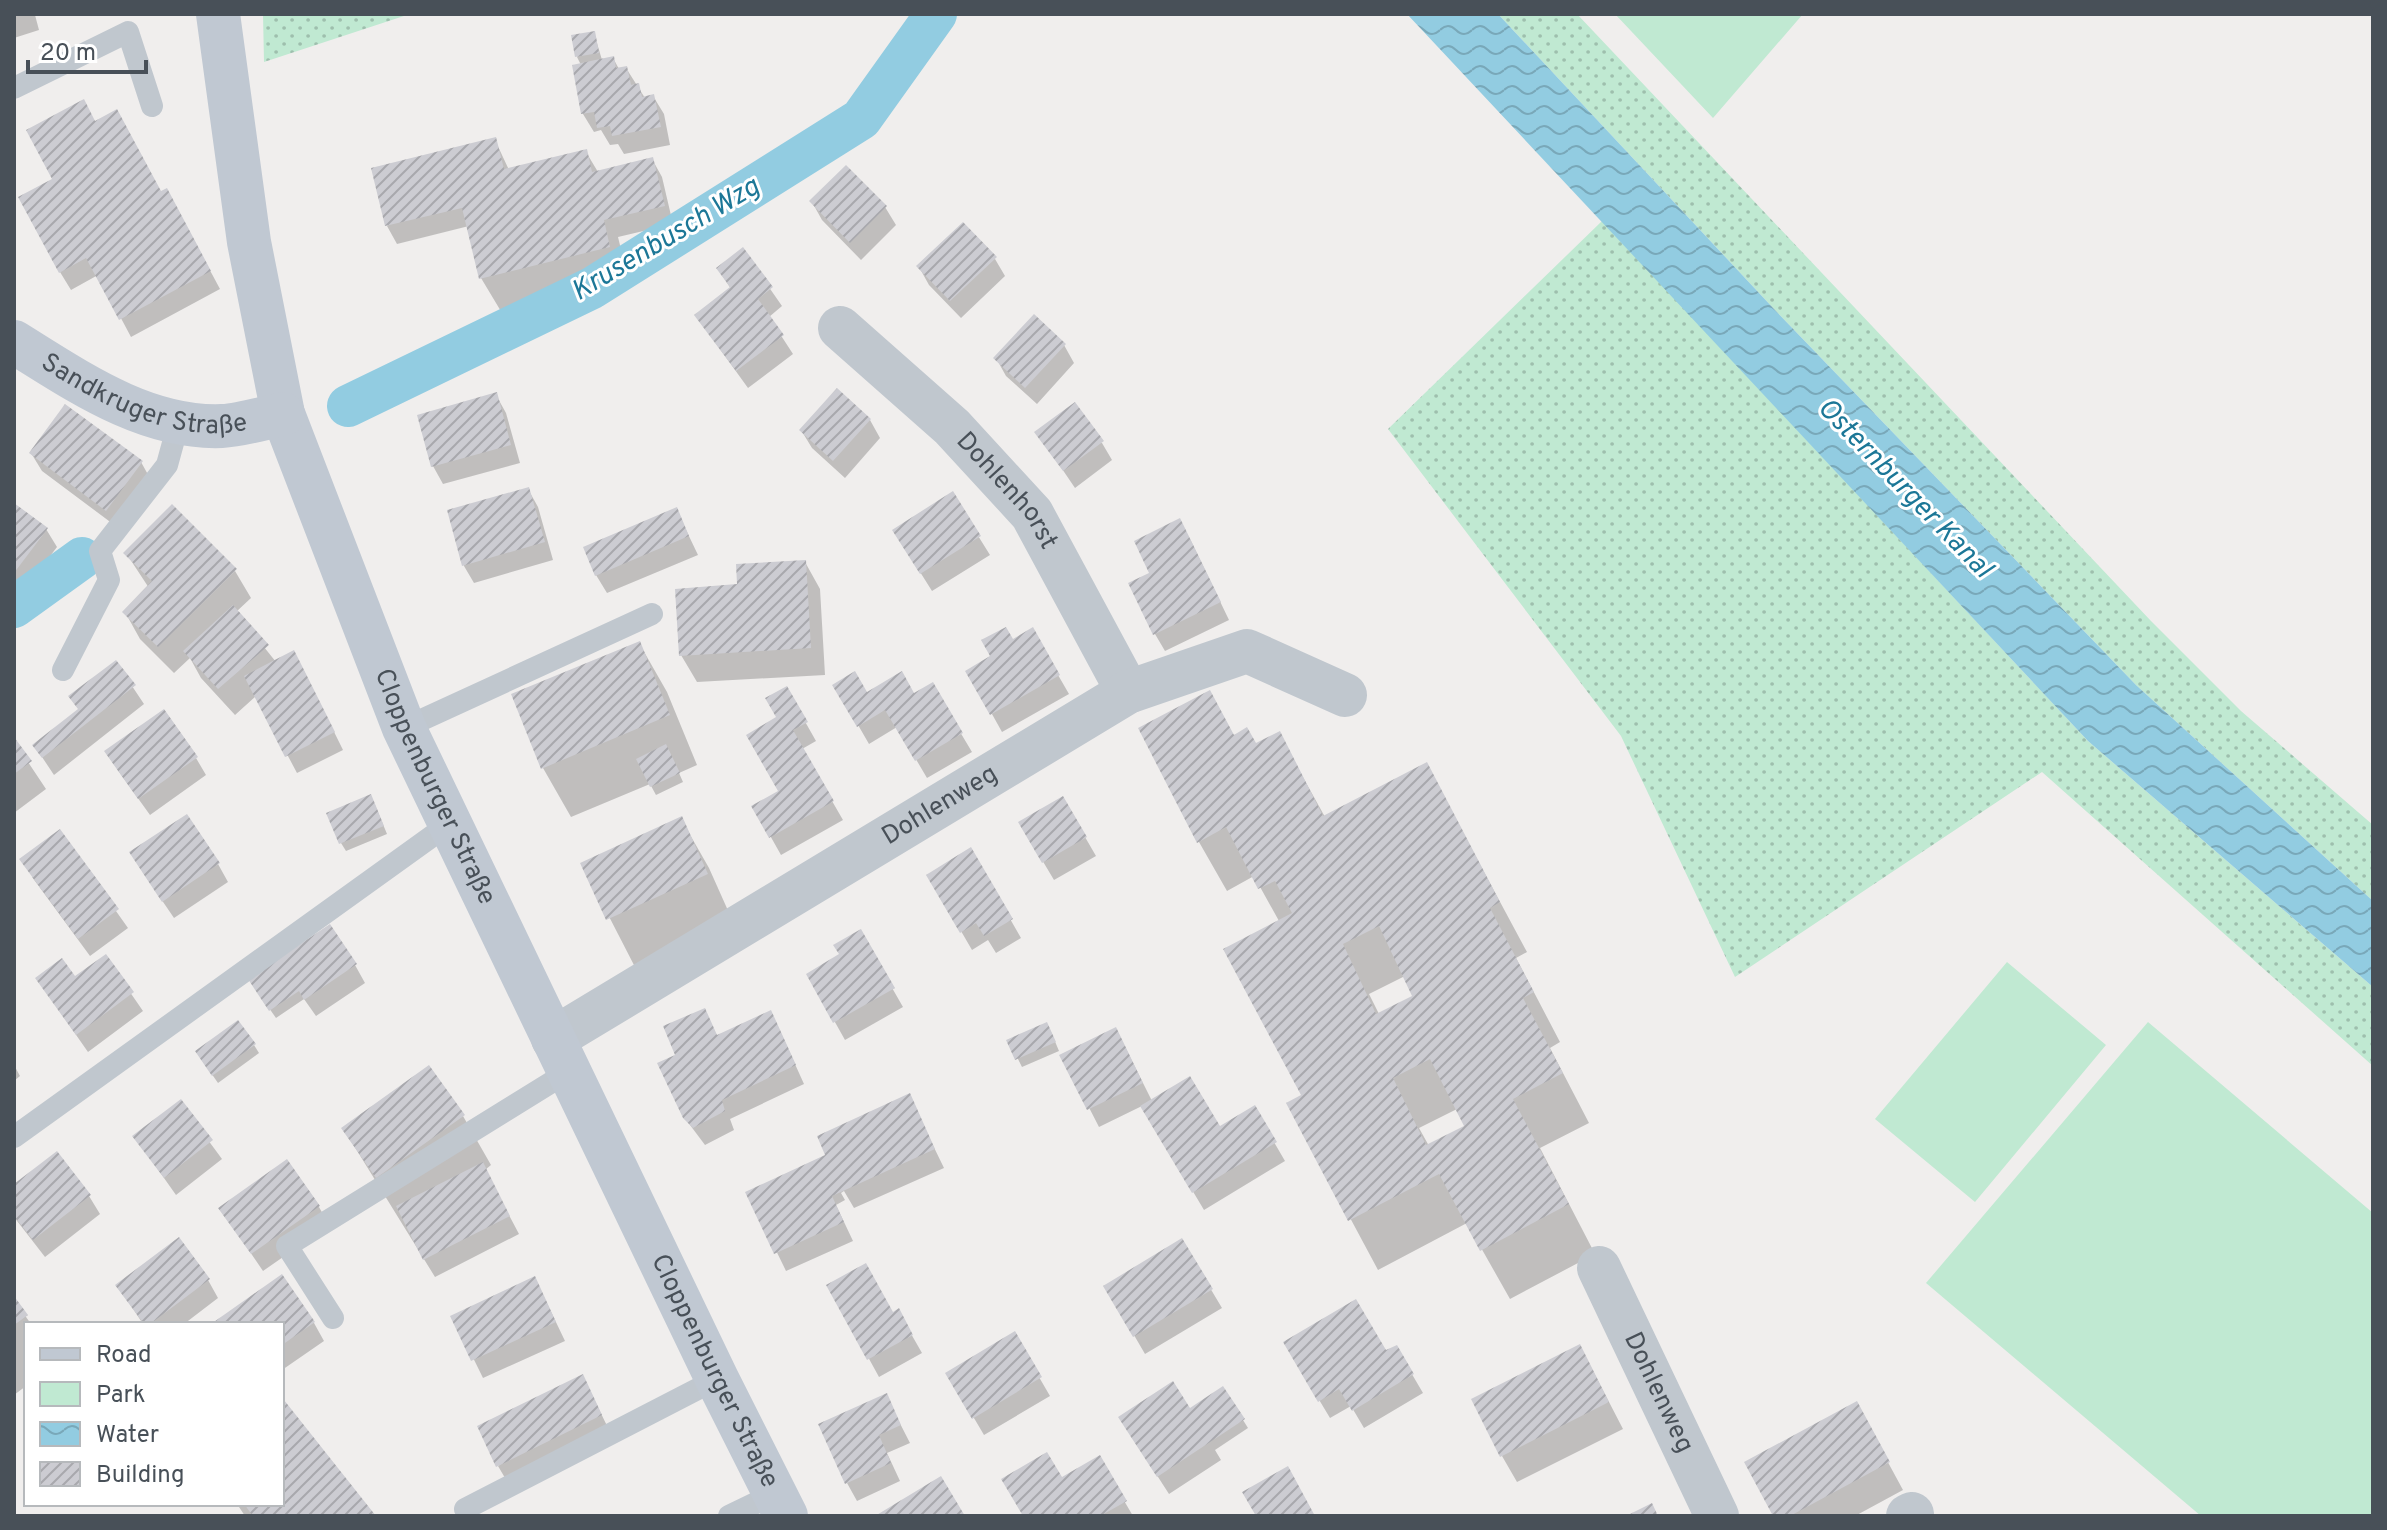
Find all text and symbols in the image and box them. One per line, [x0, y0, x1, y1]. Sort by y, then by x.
scale bar [28, 24, 146, 74]
text: 20 m [40, 39, 96, 69]
water label: Krusenbusch Wzg [565, 169, 767, 310]
street label: Sandkruger Straße [35, 346, 250, 443]
water label: Osternburger Kanal [1809, 391, 2001, 588]
street label: Dohlenhorst [949, 425, 1065, 555]
street label: Cloppenburger Straße [366, 664, 503, 910]
street label: Dohlenweg [876, 758, 1004, 853]
street label: Cloppenburger Straße [643, 1249, 786, 1493]
legend [24, 1322, 284, 1506]
street label: Dohlenweg [1616, 1327, 1701, 1458]
text: Road [96, 1341, 152, 1371]
text: Park [96, 1381, 146, 1411]
text: Water [96, 1421, 159, 1451]
text: Building [96, 1461, 185, 1491]

